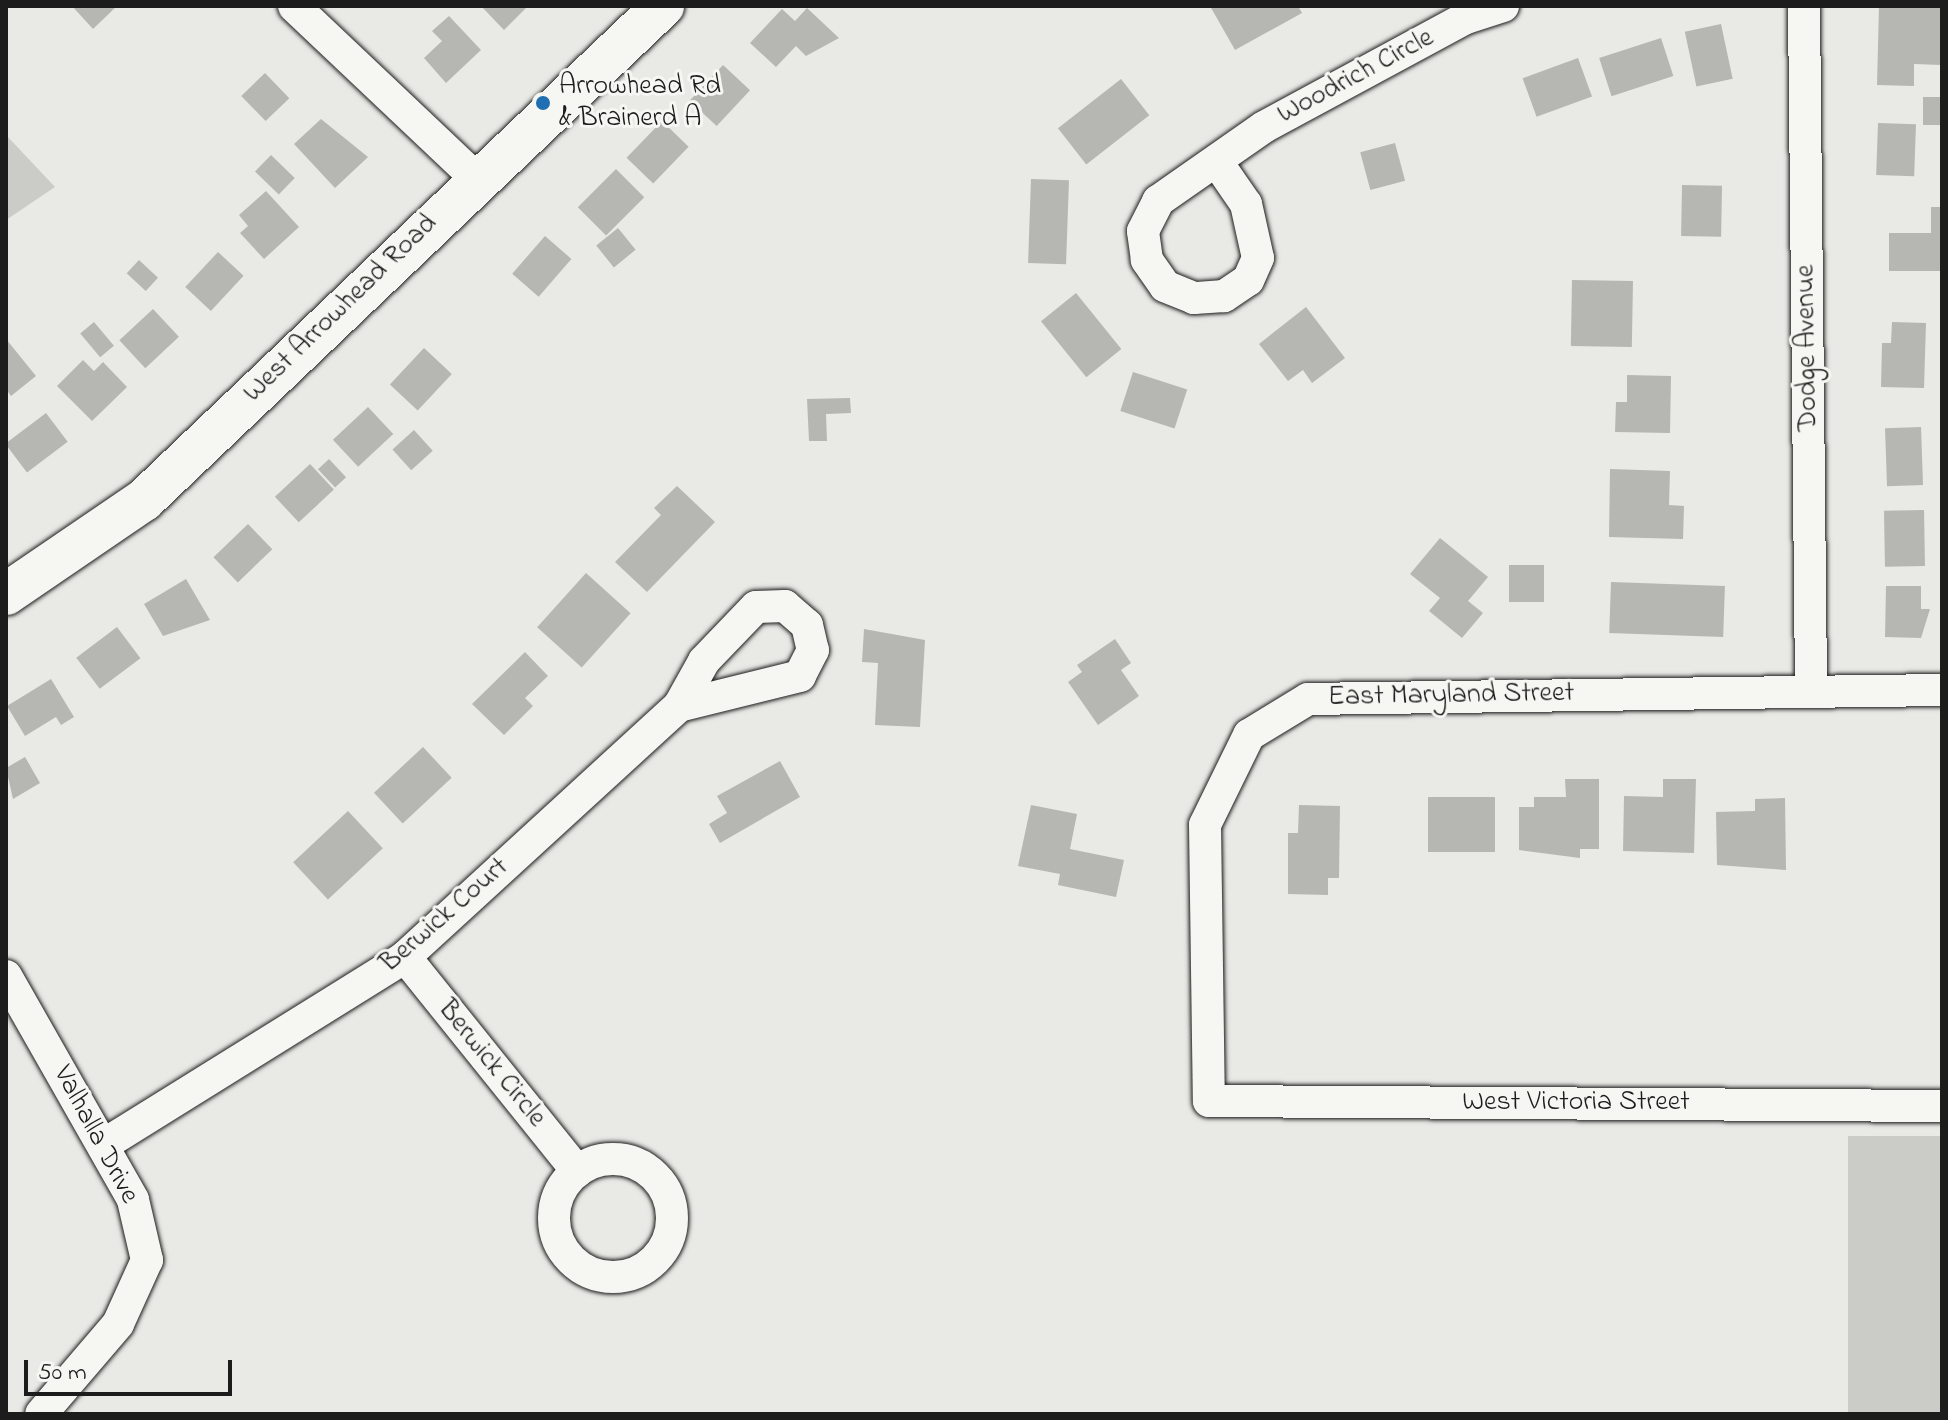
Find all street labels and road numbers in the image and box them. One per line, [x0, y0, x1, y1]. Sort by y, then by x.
street label: Woodrich Circle [1272, 22, 1440, 132]
street label: West Arrowhead Road [237, 208, 445, 410]
street label: Dodge Avenue [1790, 264, 1826, 432]
street label: East Maryland Street [1328, 677, 1574, 715]
street label: Berwick Court [374, 851, 516, 981]
street label: Berwick Circle [430, 994, 552, 1134]
street label: Valhalla Drive [45, 1060, 145, 1210]
street label: West Victoria Street [1462, 1086, 1690, 1120]

